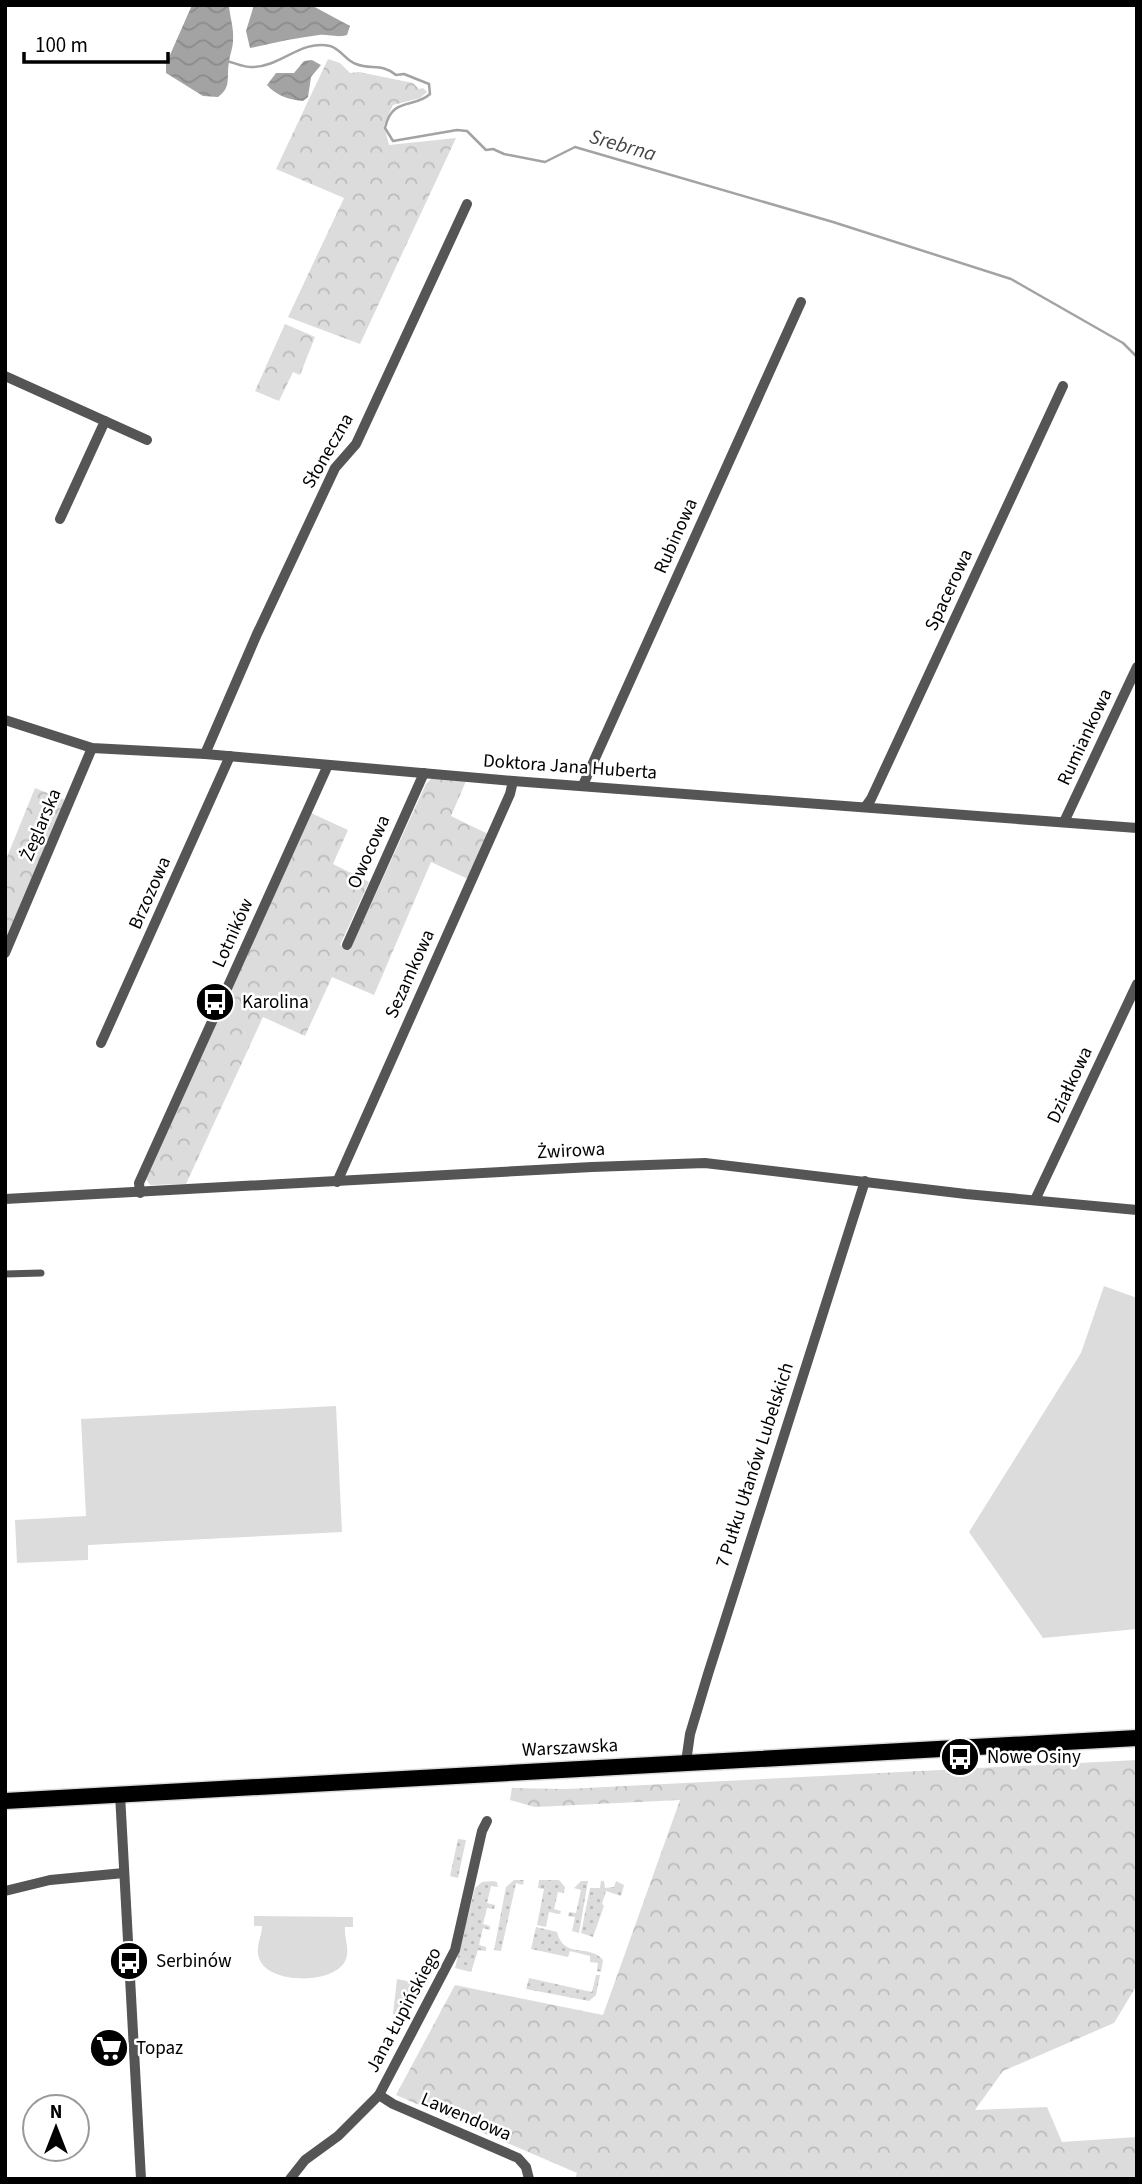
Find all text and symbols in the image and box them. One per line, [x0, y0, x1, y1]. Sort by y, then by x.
scale bar [24, 21, 168, 65]
text: 100 m [35, 30, 88, 60]
water label: Srebrna [586, 121, 660, 169]
street label: Słoneczna [296, 408, 360, 494]
street label: Rubinowa [647, 494, 705, 578]
street label: Spacerowa [918, 545, 980, 635]
street label: Rumiankowa [1051, 684, 1119, 790]
street label: Doktora Jana Huberta [482, 747, 658, 787]
street label: Żeglarska [14, 785, 68, 865]
street label: Owocowa [341, 811, 397, 893]
street label: Brzozowa [122, 852, 178, 934]
street label: Lotników [206, 894, 260, 972]
street label: Sezamkowa [378, 925, 442, 1023]
bus stop icon: Karolina [194, 981, 236, 1023]
place label: Karolina [242, 989, 309, 1016]
street label: Działkowa [1040, 1042, 1100, 1128]
street label: Żwirowa [536, 1136, 606, 1166]
street label: 7 Pułku Ułanów Lubelskich [709, 1359, 801, 1571]
street label: Warszawska [521, 1732, 619, 1764]
bus stop icon: Nowe Osiny [939, 1736, 981, 1778]
place label: Nowe Osiny [987, 1744, 1081, 1771]
bus stop icon: Serbinów [108, 1940, 150, 1982]
street label: Jana Łupińskiego [360, 1942, 448, 2078]
place label: Serbinów [156, 1948, 232, 1975]
supermarket icon: Topaz [88, 2027, 130, 2069]
place label: Topaz [136, 2035, 183, 2062]
street label: Lawendowa [417, 2086, 515, 2148]
north arrow [21, 2093, 91, 2163]
text: N [50, 2099, 62, 2126]

